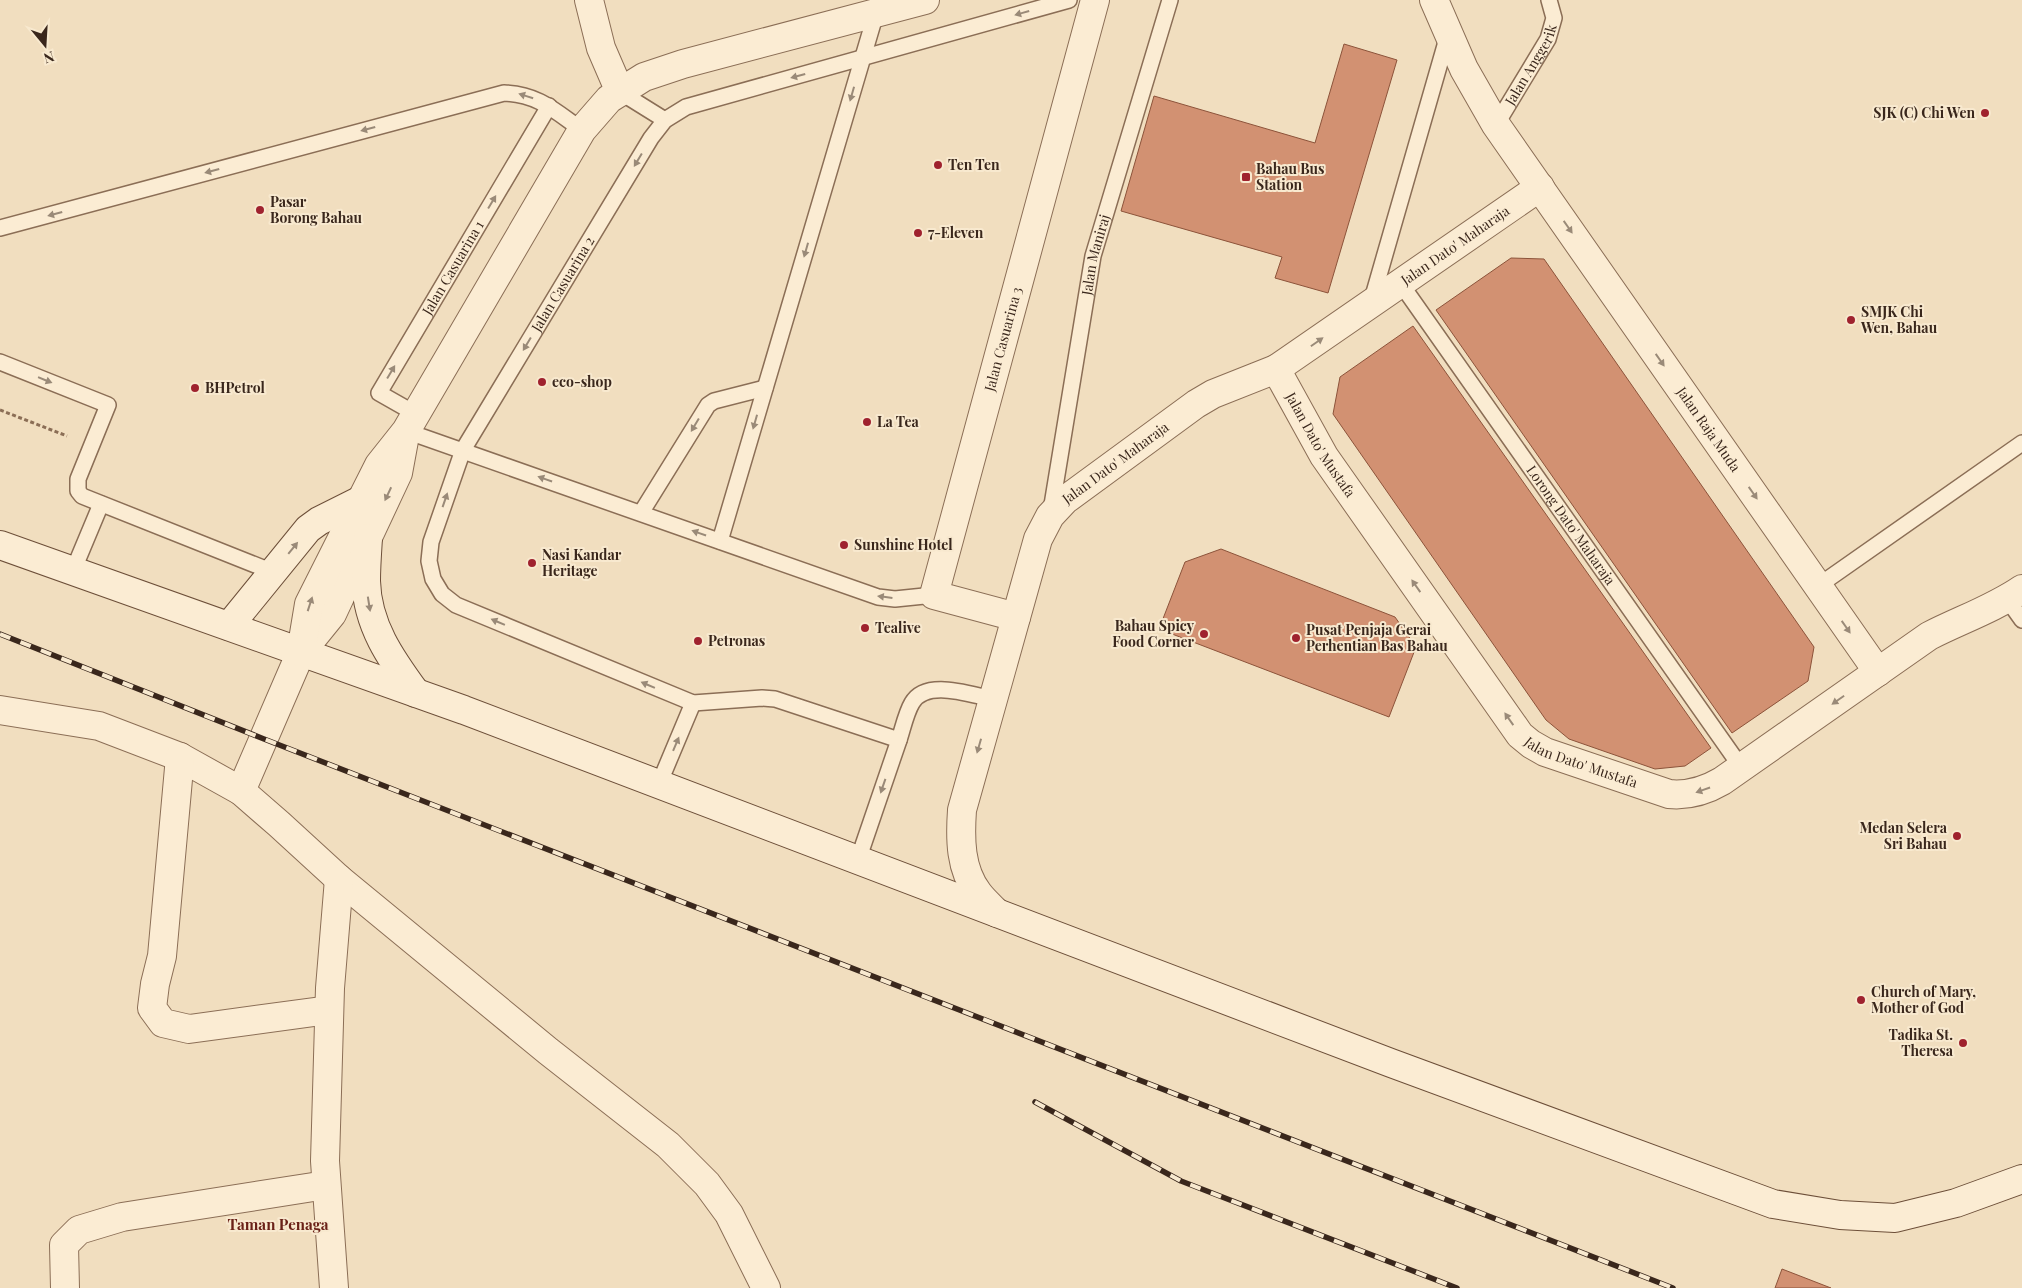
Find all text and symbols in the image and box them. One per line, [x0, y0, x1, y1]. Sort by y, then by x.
one-way arrow [1015, 10, 1030, 18]
north arrow [20, 20, 70, 70]
street label: Jalan Anggerik [1500, 22, 1561, 109]
text: N [41, 47, 57, 68]
one-way arrow [791, 72, 806, 80]
one-way arrow [848, 86, 856, 101]
one-way arrow [518, 91, 533, 99]
place label: SJK (C) Chi Wen [1873, 103, 1975, 122]
marker: SJK (C) Chi Wen [1979, 107, 1991, 119]
one-way arrow [361, 125, 376, 133]
one-way arrow [633, 154, 642, 167]
place label: Ten Ten [948, 155, 1000, 174]
marker: Ten Ten [932, 159, 944, 171]
place label: Bahau Bus Station [1256, 159, 1325, 194]
one-way arrow [204, 167, 219, 175]
marker: Bahau Bus Station [1240, 171, 1252, 183]
place label: Pasar Borong Bahau [270, 192, 362, 227]
one-way arrow [487, 196, 496, 209]
street label: Jalan Dato' Maharaja [1396, 201, 1513, 290]
marker: Pasar Borong Bahau [254, 204, 266, 216]
one-way arrow [47, 210, 62, 218]
street label: Jalan Maniraj [1077, 212, 1114, 298]
street label: Jalan Casuarina 1 [417, 217, 488, 319]
one-way arrow [1563, 220, 1573, 234]
place label: 7-Eleven [928, 223, 984, 242]
marker: 7-Eleven [912, 227, 924, 239]
street label: Jalan Casuarina 2 [526, 233, 599, 336]
one-way arrow [802, 242, 810, 257]
street label: Jalan Casuarina 3 [979, 285, 1026, 394]
place label: SMJK Chi Wen, Bahau [1860, 302, 1938, 337]
marker: SMJK Chi Wen, Bahau [1845, 314, 1857, 326]
one-way arrow [1310, 337, 1323, 347]
one-way arrow [522, 338, 531, 351]
one-way arrow [1655, 353, 1666, 366]
one-way arrow [387, 366, 396, 379]
place label: eco-shop [552, 372, 612, 391]
one-way arrow [38, 376, 53, 384]
marker: eco-shop [536, 376, 548, 388]
place label: BHPetrol [205, 378, 265, 397]
marker: BHPetrol [189, 382, 201, 394]
street label: Jalan Raja Muda [1672, 382, 1745, 475]
street label: Jalan Dato' Mustafa [1281, 388, 1360, 501]
place label: La Tea [877, 412, 920, 431]
one-way arrow [751, 415, 759, 430]
marker: La Tea [861, 416, 873, 428]
street label: Jalan Dato' Maharaja [1057, 417, 1172, 509]
one-way arrow [690, 418, 699, 431]
street label: Lorong Dato' Maharaja [1522, 461, 1620, 589]
one-way arrow [537, 475, 552, 483]
one-way arrow [384, 487, 392, 501]
one-way arrow [1748, 487, 1758, 500]
one-way arrow [442, 493, 449, 508]
one-way arrow [691, 529, 706, 536]
place label: Sunshine Hotel [854, 535, 953, 554]
marker: Sunshine Hotel [838, 539, 850, 551]
one-way arrow [287, 542, 298, 555]
place label: Nasi Kandar Heritage [542, 545, 622, 580]
marker: Nasi Kandar Heritage [526, 557, 538, 569]
one-way arrow [1411, 579, 1421, 593]
one-way arrow [877, 593, 893, 601]
one-way arrow [307, 596, 315, 611]
one-way arrow [365, 597, 373, 613]
place label: Bahau Spicy Food Corner [1112, 616, 1195, 651]
one-way arrow [491, 618, 505, 626]
place label: Tealive [875, 618, 921, 637]
place label: Pusat Penjaja Gerai Perhentian Bas Bahau [1306, 620, 1448, 655]
one-way arrow [1841, 620, 1851, 634]
marker: Tealive [859, 622, 871, 634]
marker: Bahau Spicy Food Corner [1198, 628, 1210, 640]
place label: Petronas [708, 631, 765, 650]
marker: Pusat Penjaja Gerai Perhentian Bas Bahau [1290, 632, 1302, 644]
marker: Petronas [692, 635, 704, 647]
one-way arrow [641, 680, 655, 688]
one-way arrow [1831, 695, 1844, 705]
one-way arrow [1504, 712, 1514, 726]
street label: Jalan Dato' Mustafa [1520, 732, 1640, 792]
one-way arrow [673, 737, 681, 751]
one-way arrow [975, 739, 983, 754]
one-way arrow [879, 778, 886, 793]
one-way arrow [1695, 786, 1710, 794]
place label: Medan Selera Sri Bahau [1860, 818, 1948, 853]
marker: Medan Selera Sri Bahau [1951, 830, 1963, 842]
place label: Church of Mary, Mother of God [1871, 982, 1976, 1017]
marker: Church of Mary, Mother of God [1855, 994, 1867, 1006]
place label: Tadika St. Theresa [1889, 1025, 1954, 1060]
marker: Tadika St. Theresa [1957, 1037, 1969, 1049]
district label: Taman Penaga [227, 1214, 329, 1234]

